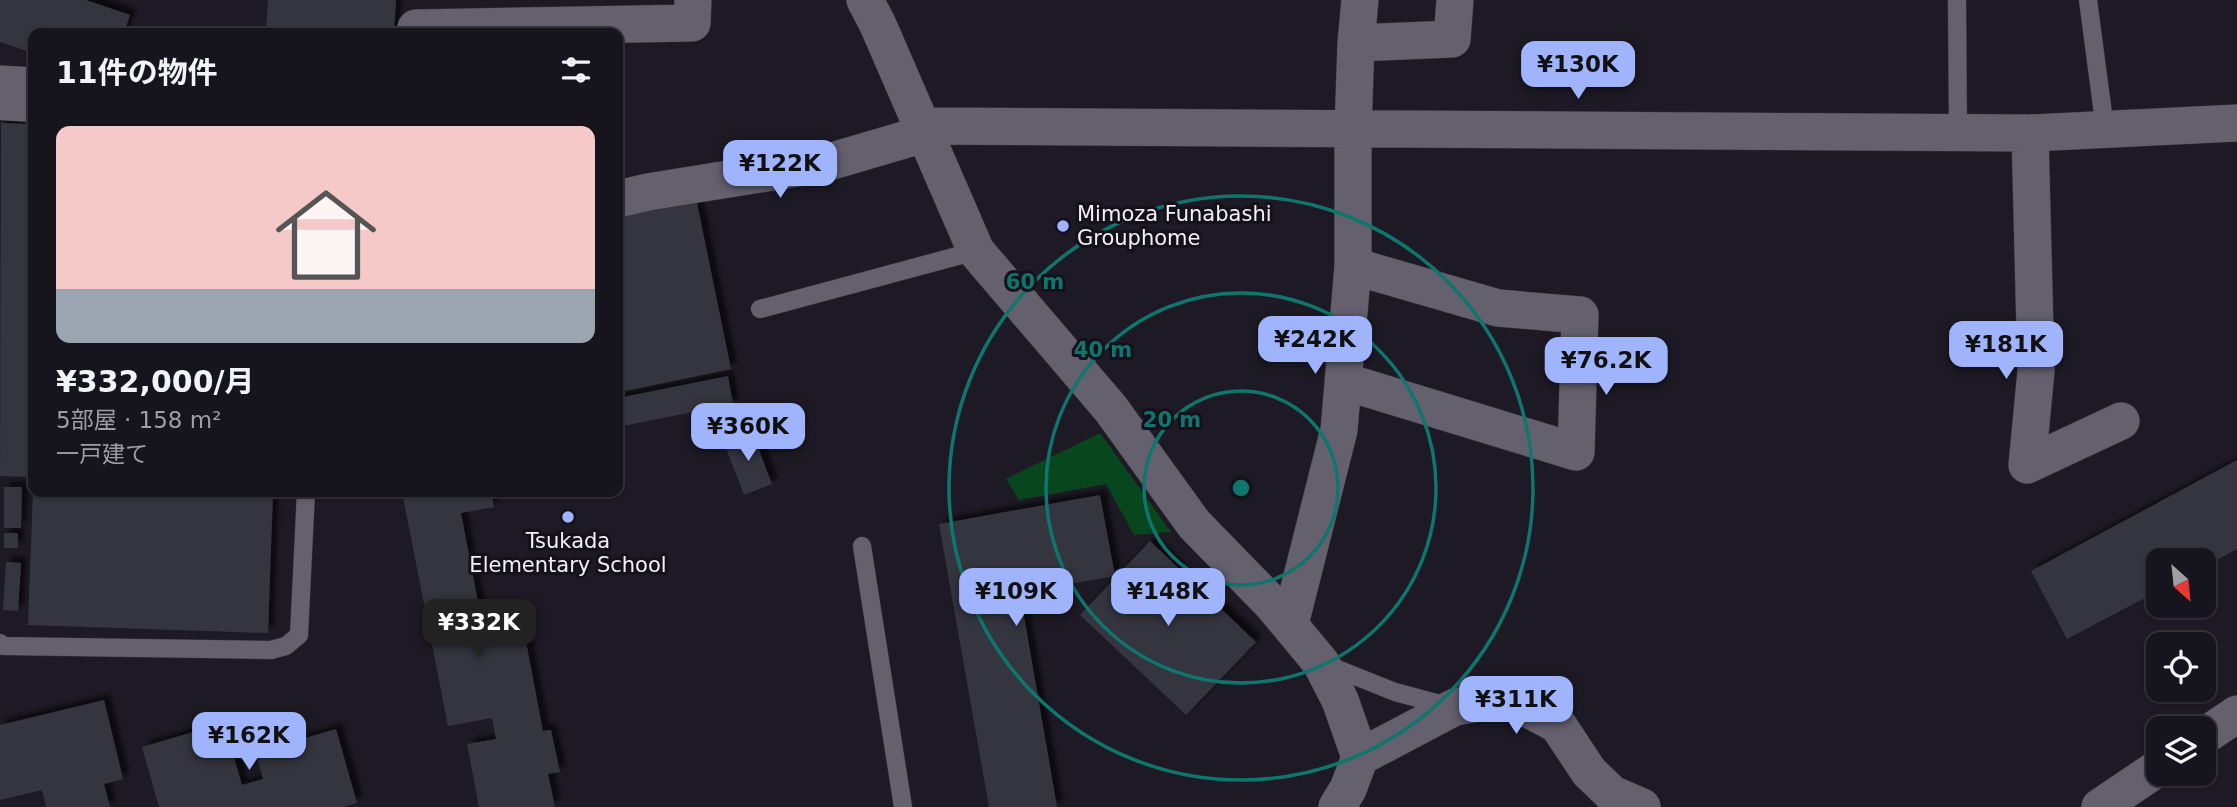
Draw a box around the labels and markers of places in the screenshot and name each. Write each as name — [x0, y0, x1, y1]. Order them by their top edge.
pin: ¥130K — [1529, 42, 1627, 101]
pin: ¥122K — [731, 140, 829, 200]
place label: Mimoza Funabashi Grouphome — [1077, 202, 1272, 250]
marker: Mimoza Funabashi Grouphome — [1055, 218, 1071, 234]
pin: ¥242K — [1266, 316, 1364, 376]
pin: ¥181K — [1957, 322, 2055, 381]
pin: ¥76.2K — [1549, 338, 1663, 397]
pin: ¥360K — [699, 404, 797, 463]
centre of rings — [1229, 476, 1253, 500]
marker: Tsukada Elementary School — [560, 509, 576, 525]
place label: Tsukada Elementary School — [469, 529, 667, 577]
pin: ¥109K — [967, 568, 1065, 628]
pin: ¥148K — [1119, 568, 1217, 628]
pin: ¥332K — [430, 600, 528, 659]
pin: ¥311K — [1467, 676, 1565, 736]
pin: ¥162K — [200, 712, 298, 772]

